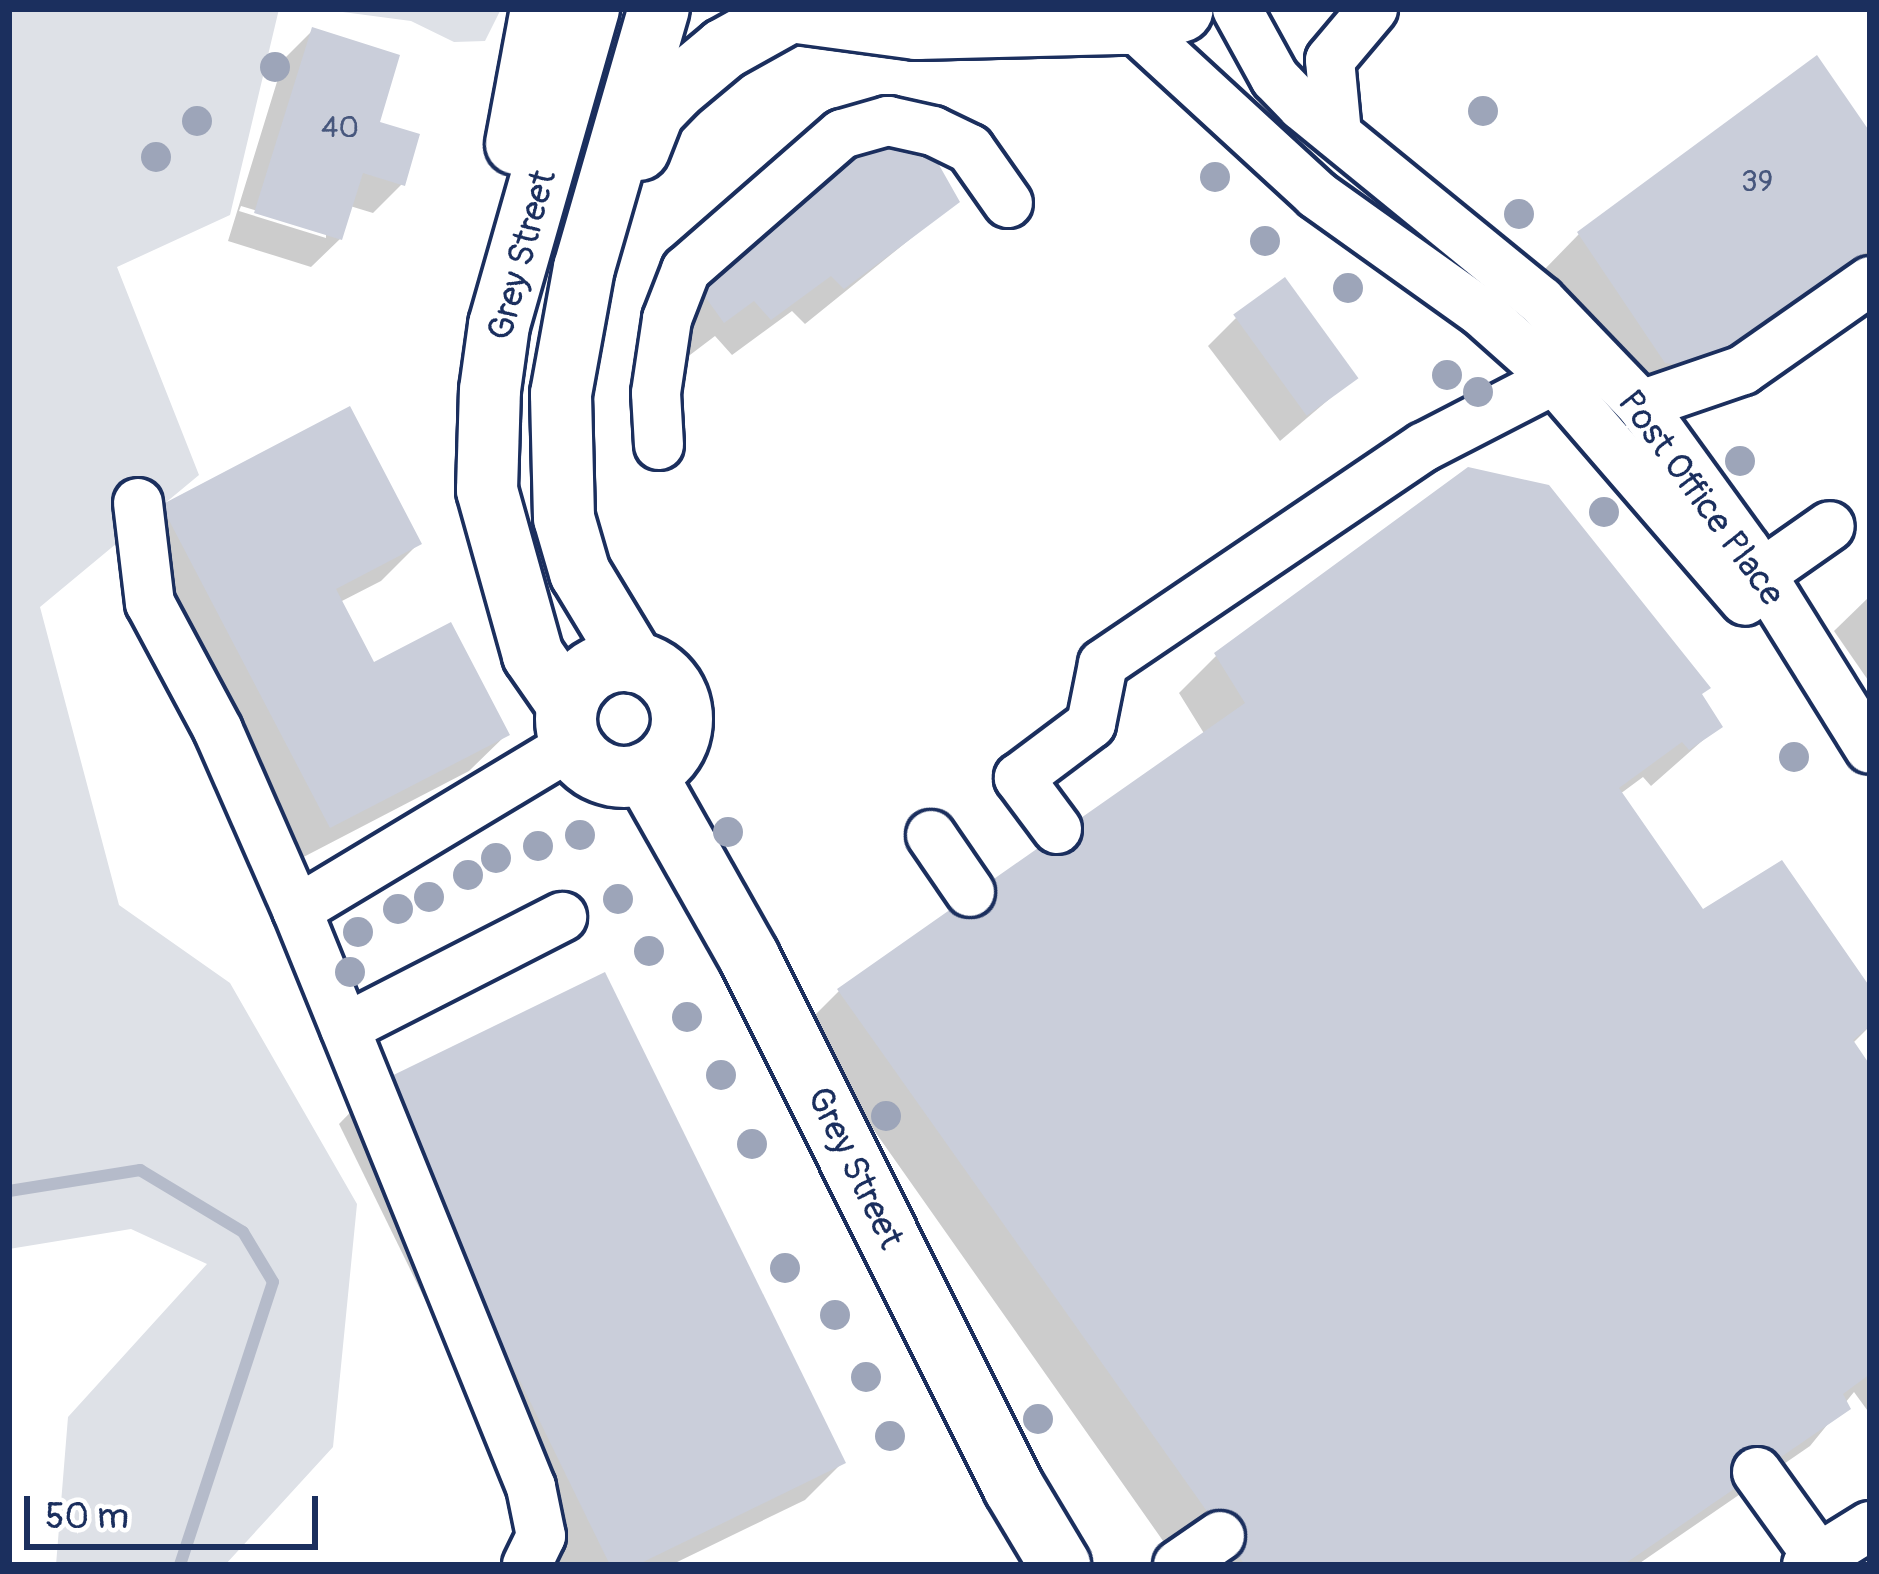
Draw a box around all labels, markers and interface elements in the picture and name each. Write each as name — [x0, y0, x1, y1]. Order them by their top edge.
house number: 40 — [321, 110, 359, 146]
house number: 39 — [1741, 164, 1773, 200]
street label: Grey Street — [479, 165, 565, 345]
street label: Post Office Place — [1608, 382, 1794, 614]
street label: Grey Street — [797, 1080, 913, 1256]
scale bar — [30, 1472, 324, 1546]
text: 50 m — [45, 1494, 129, 1539]

